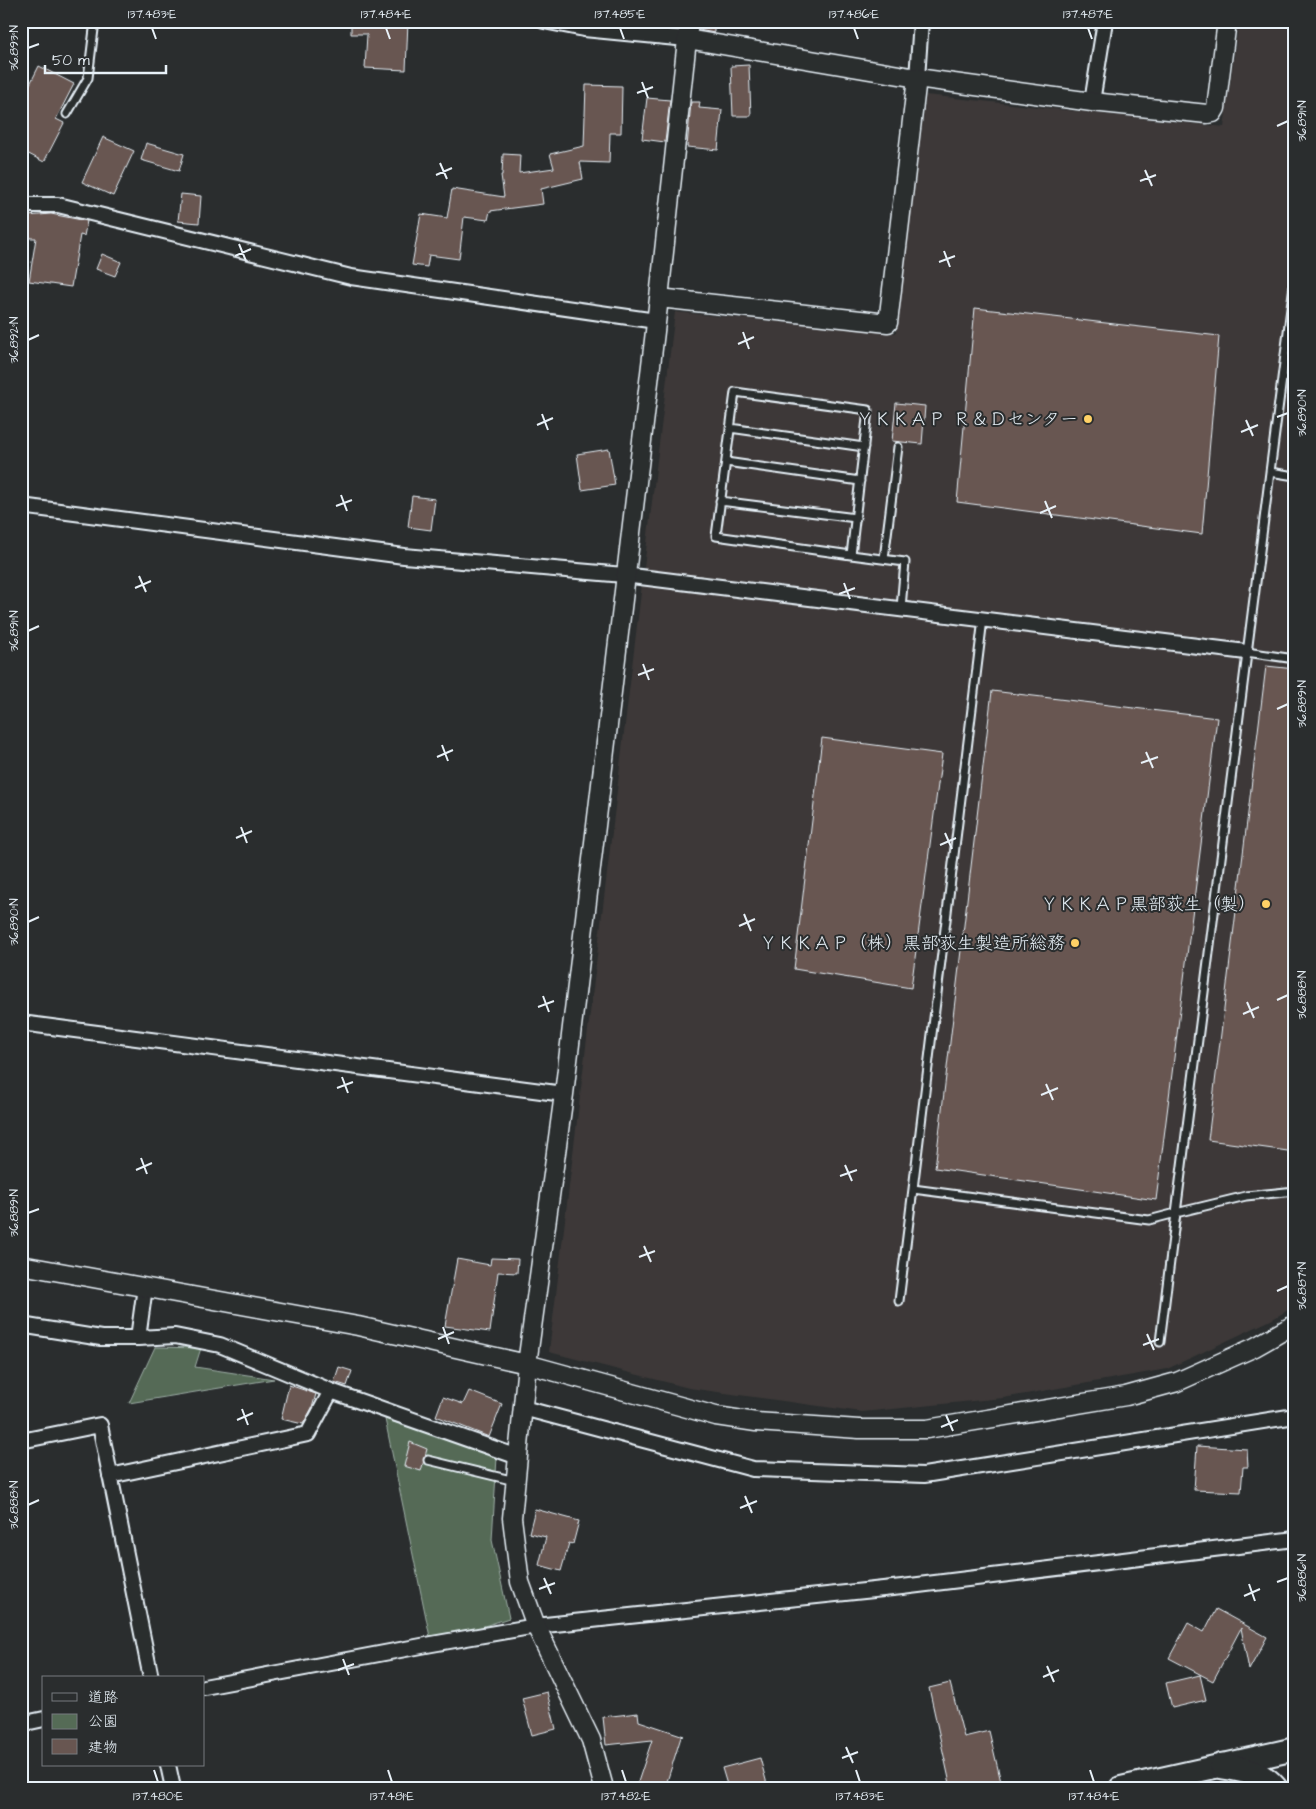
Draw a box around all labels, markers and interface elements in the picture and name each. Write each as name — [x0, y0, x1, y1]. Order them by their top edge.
text: 137.483°E — [128, 6, 176, 23]
text: 137.484°E — [361, 6, 411, 23]
text: 137.485°E — [595, 6, 645, 23]
text: 137.486°E — [829, 6, 879, 23]
text: 137.487°E — [1063, 6, 1113, 23]
text: 36.893°N — [6, 24, 23, 71]
scale bar — [45, 42, 166, 74]
text: 50 m — [52, 50, 90, 71]
text: 36.891°N — [1294, 100, 1311, 142]
text: 36.892°N — [6, 316, 23, 363]
text: 36.890°N — [1294, 389, 1311, 437]
place label: ＹＫＫＡＰ Ｒ＆Ｄセンター — [856, 407, 1078, 432]
marker: ＹＫＫＡＰ Ｒ＆Ｄセンター — [1082, 413, 1094, 425]
text: 36.891°N — [6, 610, 23, 652]
text: 36.889°N — [1294, 680, 1311, 728]
place label: ＹＫＫＡＰ黒部荻生（製） — [1040, 892, 1256, 917]
text: 36.890°N — [6, 898, 23, 946]
marker: ＹＫＫＡＰ黒部荻生（製） — [1260, 898, 1272, 910]
place label: ＹＫＫＡＰ（株）黒部荻生製造所総務 — [759, 931, 1065, 956]
marker: ＹＫＫＡＰ（株）黒部荻生製造所総務 — [1069, 937, 1081, 949]
text: 36.888°N — [1294, 970, 1311, 1019]
text: 36.889°N — [6, 1189, 23, 1237]
text: 36.887°N — [1294, 1261, 1311, 1310]
text: 36.888°N — [6, 1480, 23, 1529]
text: 36.886°N — [1294, 1553, 1311, 1602]
legend — [42, 1676, 205, 1766]
text: 道路 — [88, 1687, 118, 1708]
text: 公園 — [88, 1711, 118, 1732]
text: 建物 — [88, 1737, 118, 1758]
text: 137.480°E — [133, 1788, 183, 1805]
text: 137.481°E — [370, 1788, 414, 1805]
text: 137.482°E — [601, 1788, 651, 1805]
text: 137.483°E — [836, 1788, 884, 1805]
text: 137.484°E — [1069, 1788, 1119, 1805]

